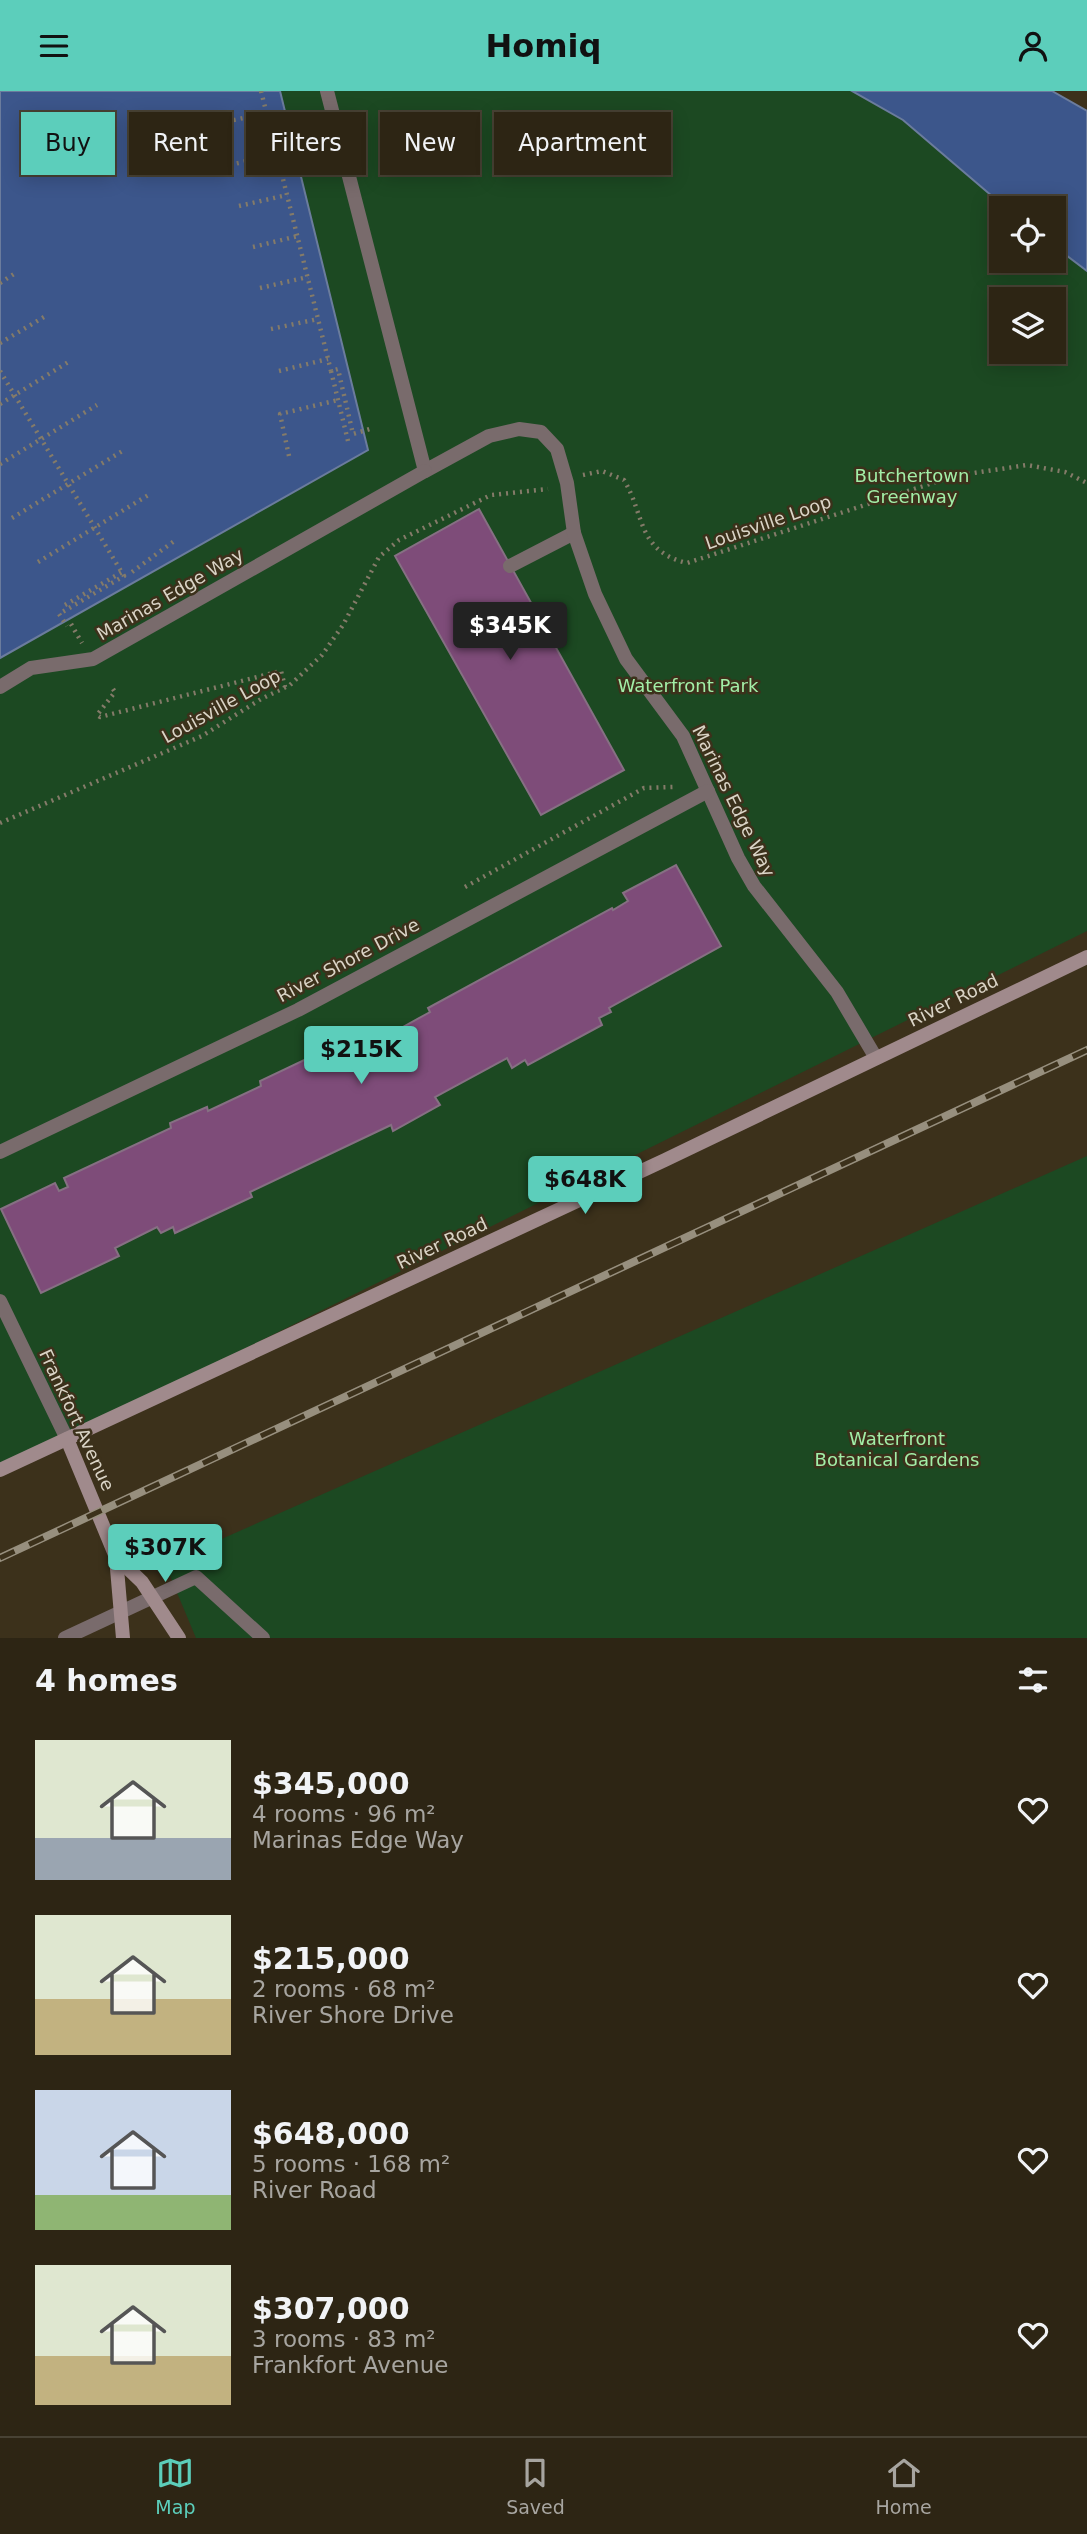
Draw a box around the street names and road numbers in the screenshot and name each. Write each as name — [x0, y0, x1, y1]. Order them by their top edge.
street label: Louisville Loop — [702, 491, 834, 553]
street label: Marinas Edge Way — [93, 543, 247, 645]
street label: Louisville Loop — [158, 665, 284, 747]
street label: Marinas Edge Way — [688, 722, 780, 880]
street label: River Shore Drive — [273, 914, 423, 1006]
street label: River Road — [905, 969, 1001, 1031]
street label: River Road — [393, 1213, 491, 1273]
street label: Frankfort Avenue — [35, 1346, 119, 1494]

